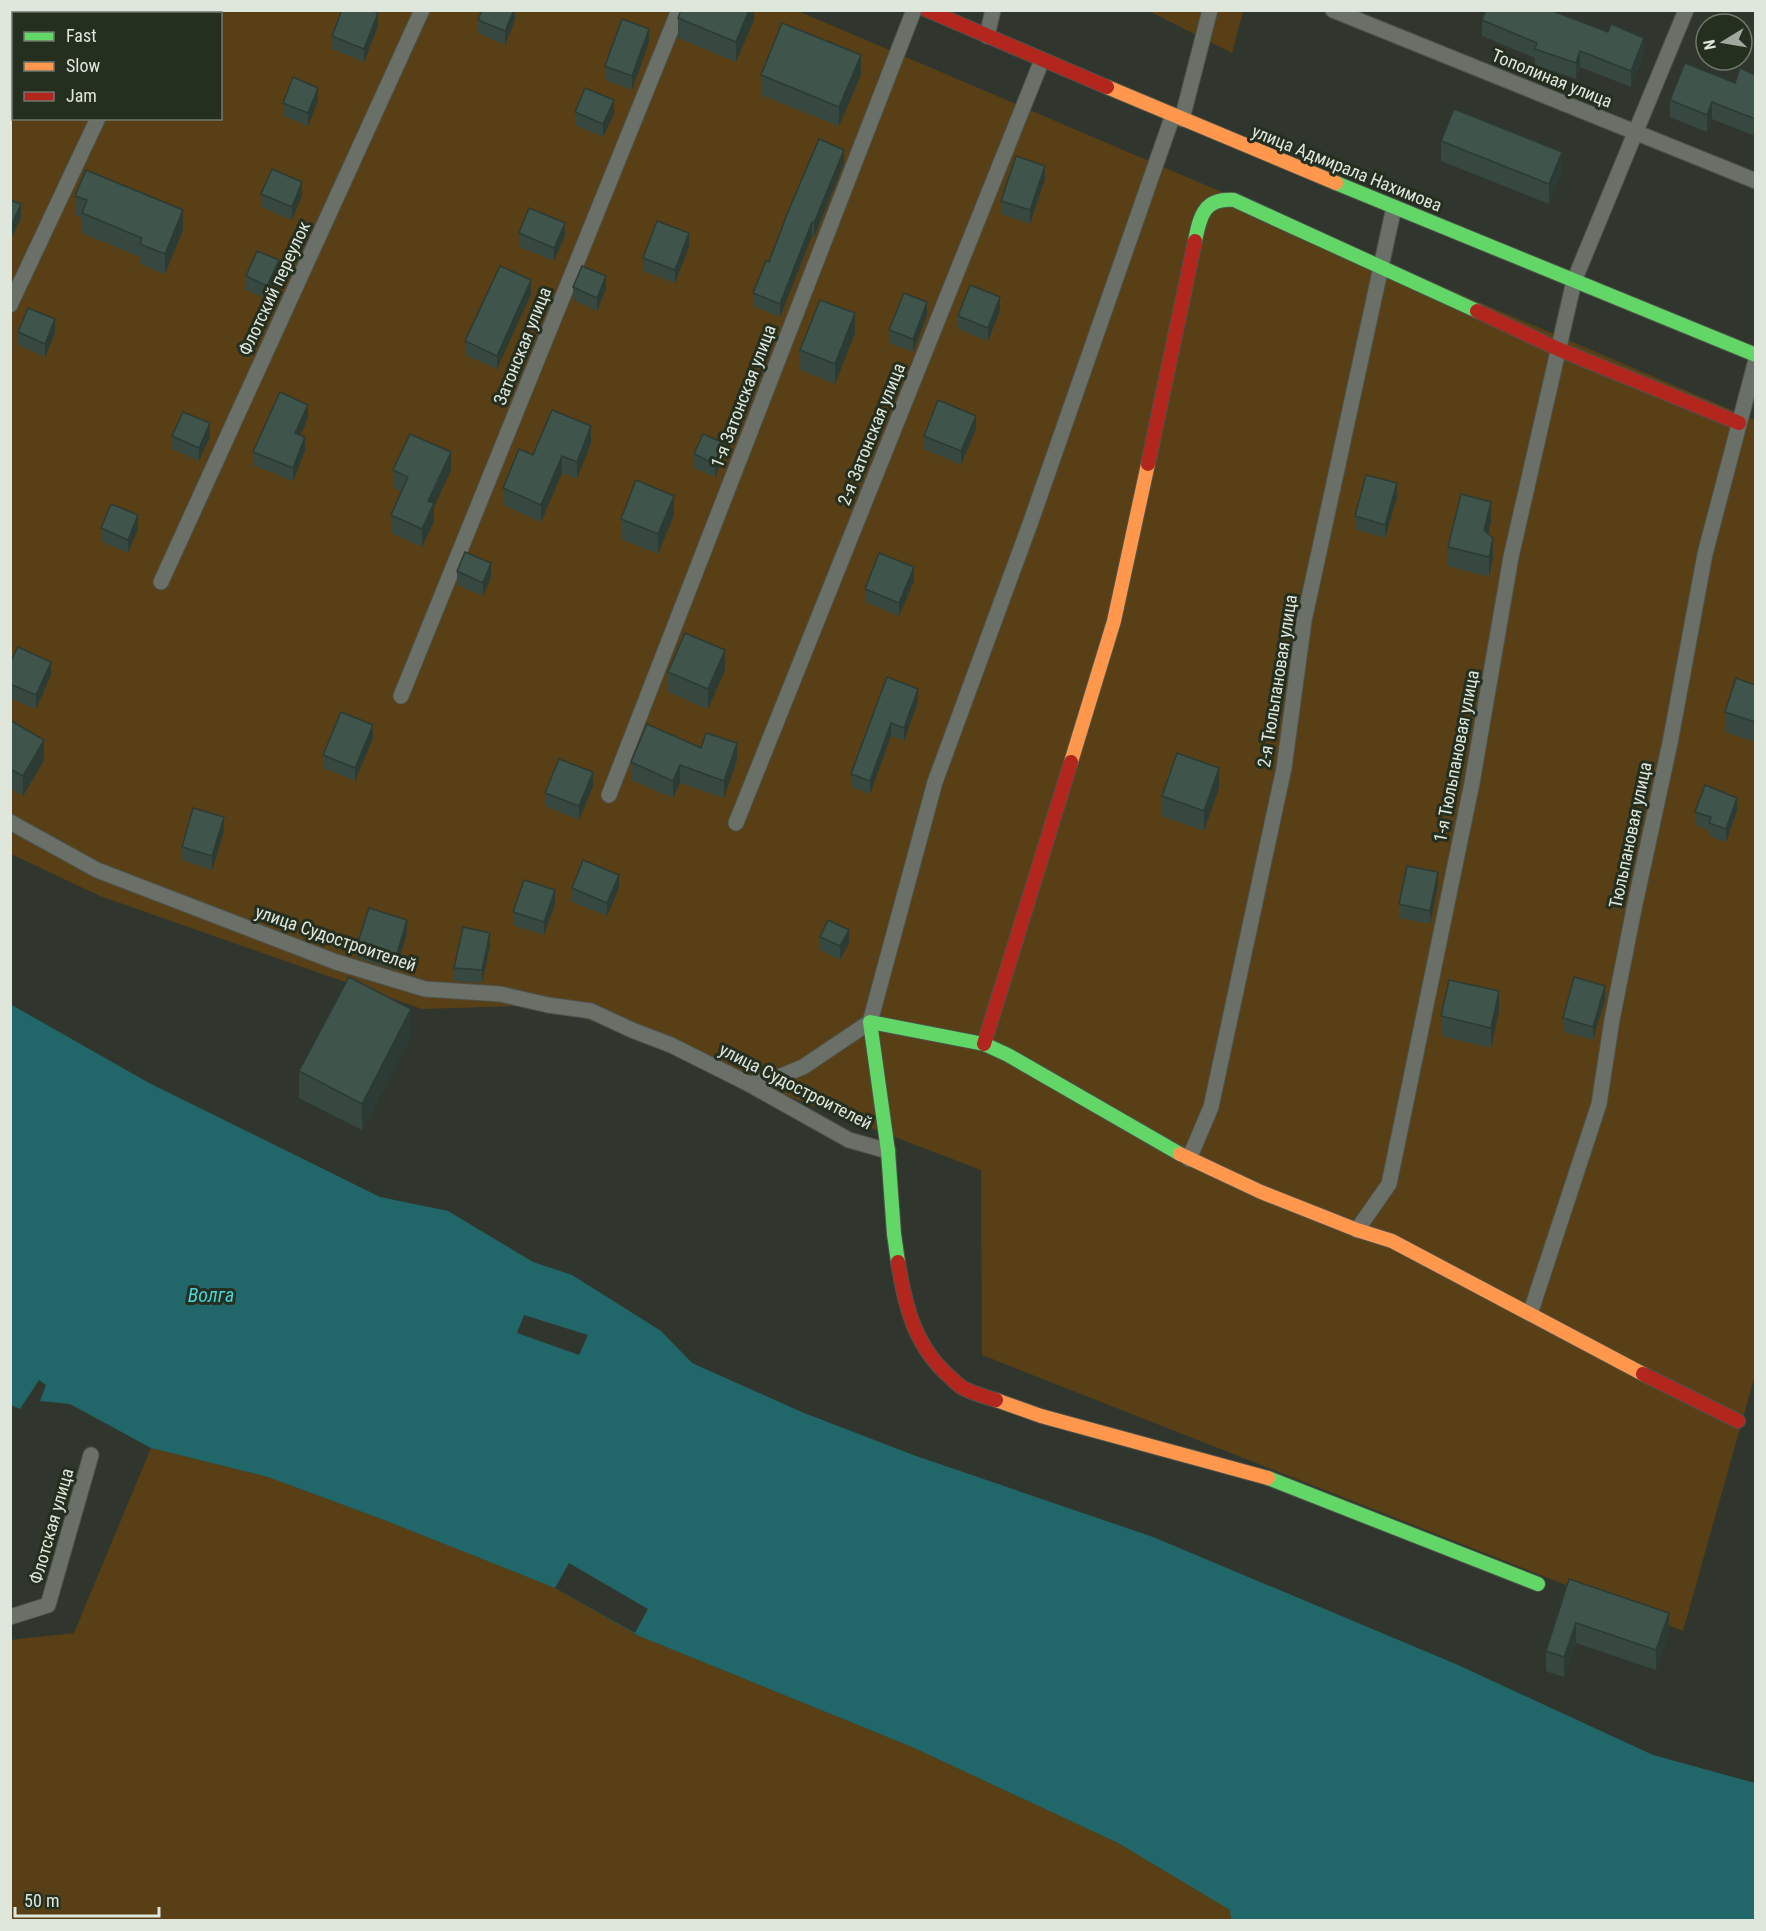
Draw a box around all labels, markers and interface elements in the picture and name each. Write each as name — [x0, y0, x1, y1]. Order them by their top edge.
legend — [12, 12, 222, 120]
north arrow — [1694, 12, 1754, 72]
text: Fast — [66, 25, 97, 46]
text: N — [1700, 38, 1720, 51]
street label: Тополиная улица — [1489, 44, 1615, 112]
text: Slow — [66, 55, 101, 76]
text: Jam — [66, 85, 97, 106]
street label: улица Адмирала Нахимова — [1249, 120, 1445, 216]
street label: Флотский переулок — [234, 217, 314, 358]
street label: Затонская улица — [489, 284, 555, 408]
street label: 1-я Затонская улица — [706, 322, 780, 470]
street label: 2-я Затонская улица — [833, 360, 909, 508]
street label: 2-я Тюльпановая улица — [1253, 593, 1301, 769]
street label: 1-я Тюльпановая улица — [1429, 668, 1483, 844]
street label: Тюльпановая улица — [1604, 760, 1656, 910]
street label: улица Судостроителей — [253, 901, 419, 975]
street label: улица Судостроителей — [716, 1038, 876, 1134]
water label: Волга — [188, 1283, 234, 1307]
street label: Флотская улица — [24, 1466, 78, 1586]
scale bar — [15, 1880, 159, 1918]
text: 50 m — [24, 1890, 59, 1911]

